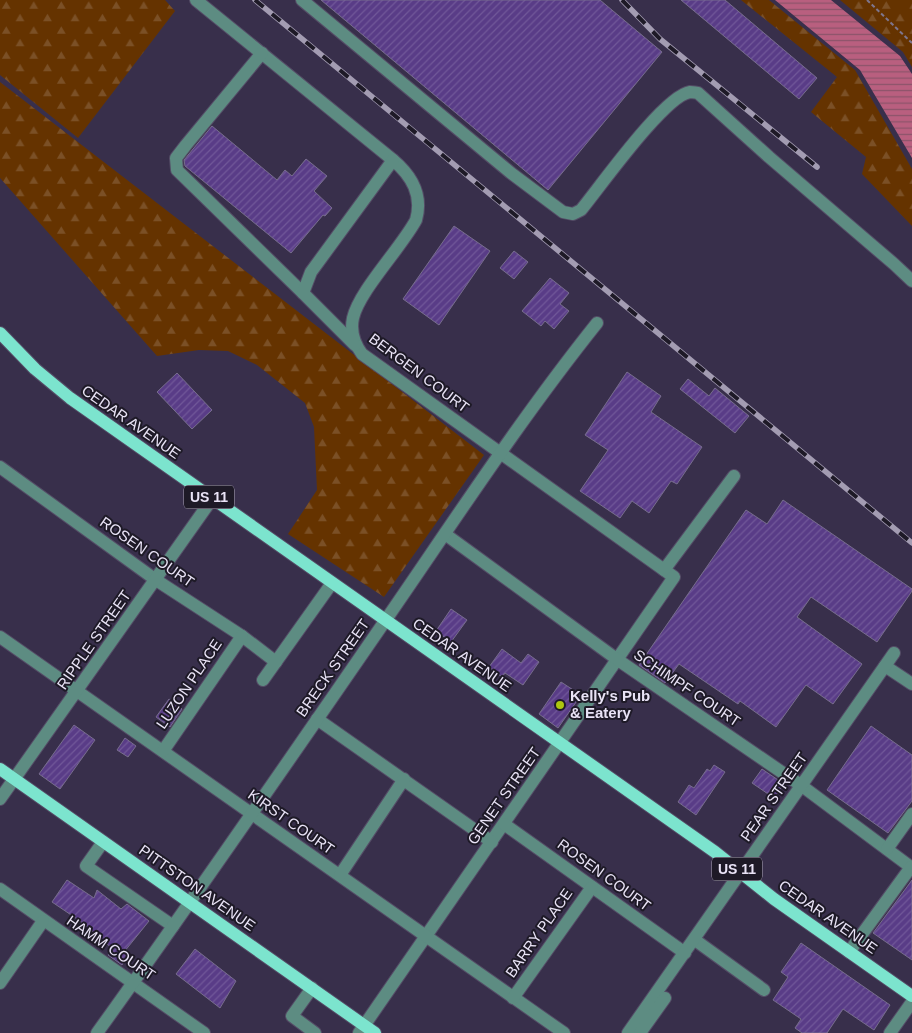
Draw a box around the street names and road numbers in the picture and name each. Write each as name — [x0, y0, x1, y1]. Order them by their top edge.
street label: BERGEN COURT — [366, 330, 473, 416]
street label: CEDAR AVENUE — [79, 381, 184, 462]
road number: US 11 — [184, 486, 234, 508]
street label: ROSEN COURT — [97, 513, 197, 590]
street label: RIPPLE STREET — [53, 587, 134, 692]
street label: CEDAR AVENUE — [410, 614, 515, 695]
street label: BRECK STREET — [293, 616, 373, 720]
street label: LUZON PLACE — [152, 636, 225, 732]
street label: SCHIMPF COURT — [631, 646, 744, 730]
street label: GENET STREET — [464, 744, 543, 848]
street label: PEAR STREET — [737, 749, 810, 844]
street label: KIRST COURT — [245, 786, 338, 858]
street label: ROSEN COURT — [555, 835, 654, 914]
street label: PITTSTON AVENUE — [136, 841, 259, 934]
road number: US 11 — [712, 858, 762, 881]
street label: CEDAR AVENUE — [776, 876, 881, 957]
street label: BARRY PLACE — [502, 885, 576, 980]
street label: HAMM COURT — [64, 912, 159, 983]

